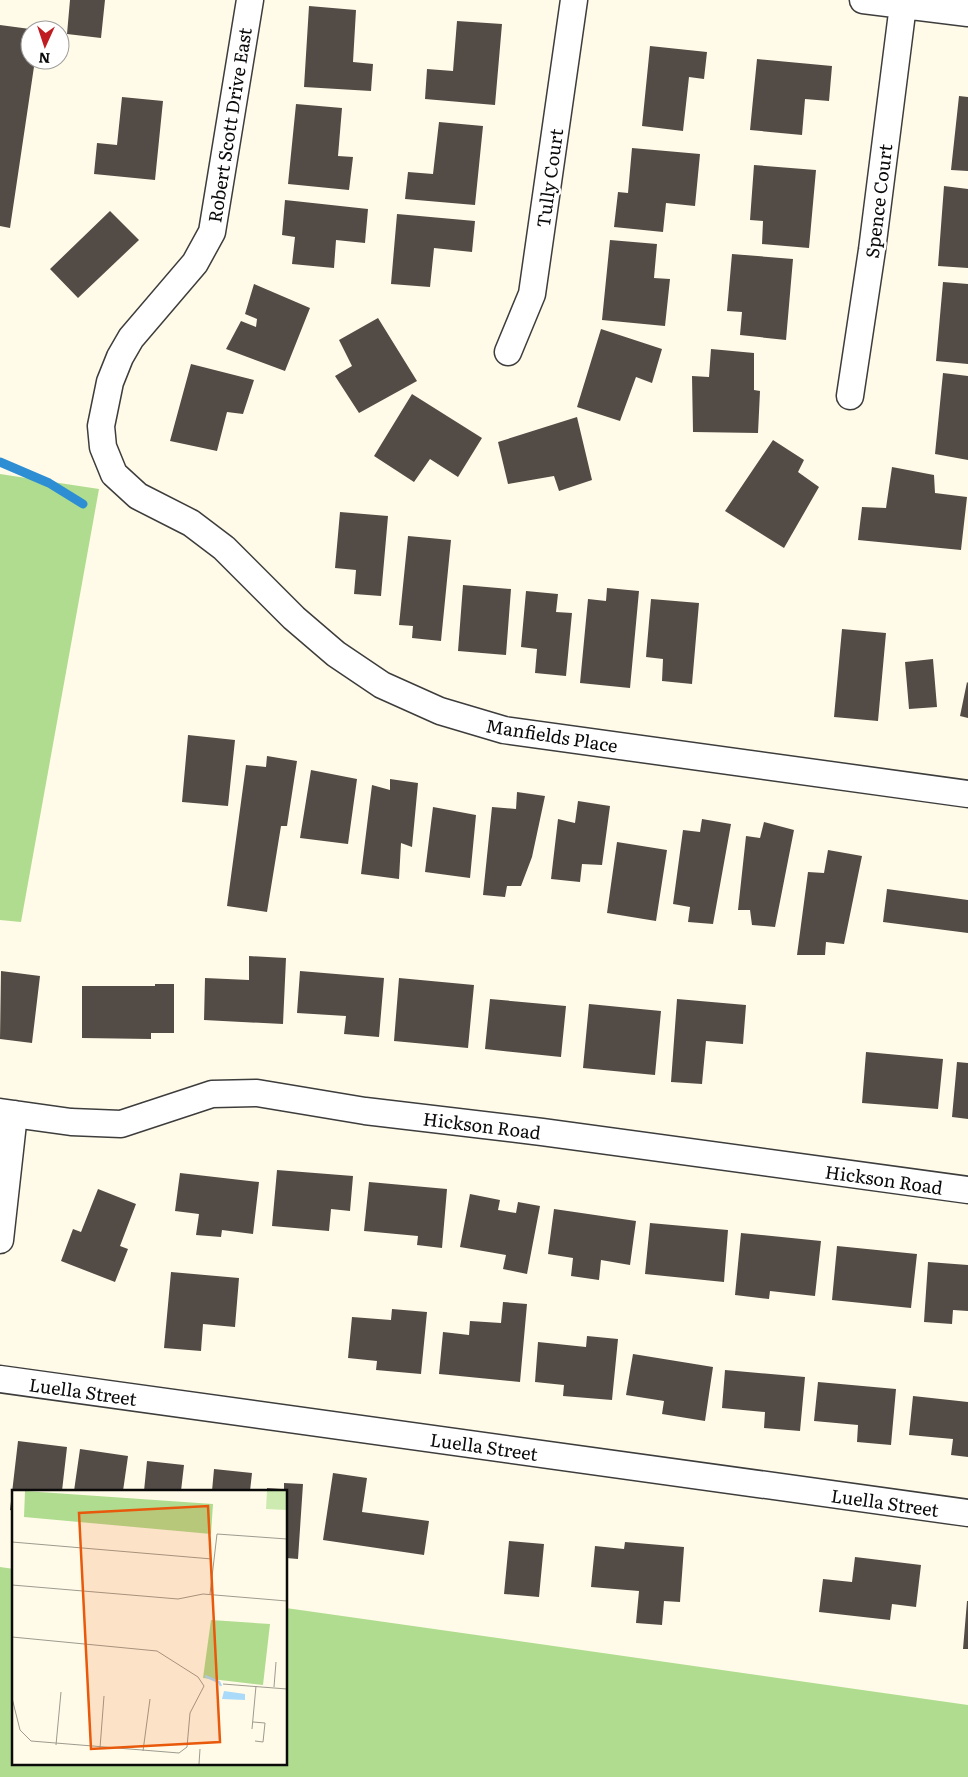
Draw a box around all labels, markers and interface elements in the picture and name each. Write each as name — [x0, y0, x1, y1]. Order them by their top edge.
north arrow — [20, 20, 70, 70]
street label: Robert Scott Drive East — [200, 25, 258, 224]
text: N — [38, 49, 51, 69]
street label: Tully Court — [529, 126, 569, 229]
street label: Spence Court — [858, 142, 898, 260]
street label: Manfields Place — [484, 711, 620, 759]
street label: Hickson Road — [421, 1104, 543, 1146]
street label: Hickson Road — [823, 1157, 945, 1201]
street label: Luella Street — [27, 1370, 139, 1412]
street label: Luella Street — [428, 1425, 540, 1467]
street label: Luella Street — [829, 1481, 941, 1523]
inset map — [12, 1490, 288, 1764]

